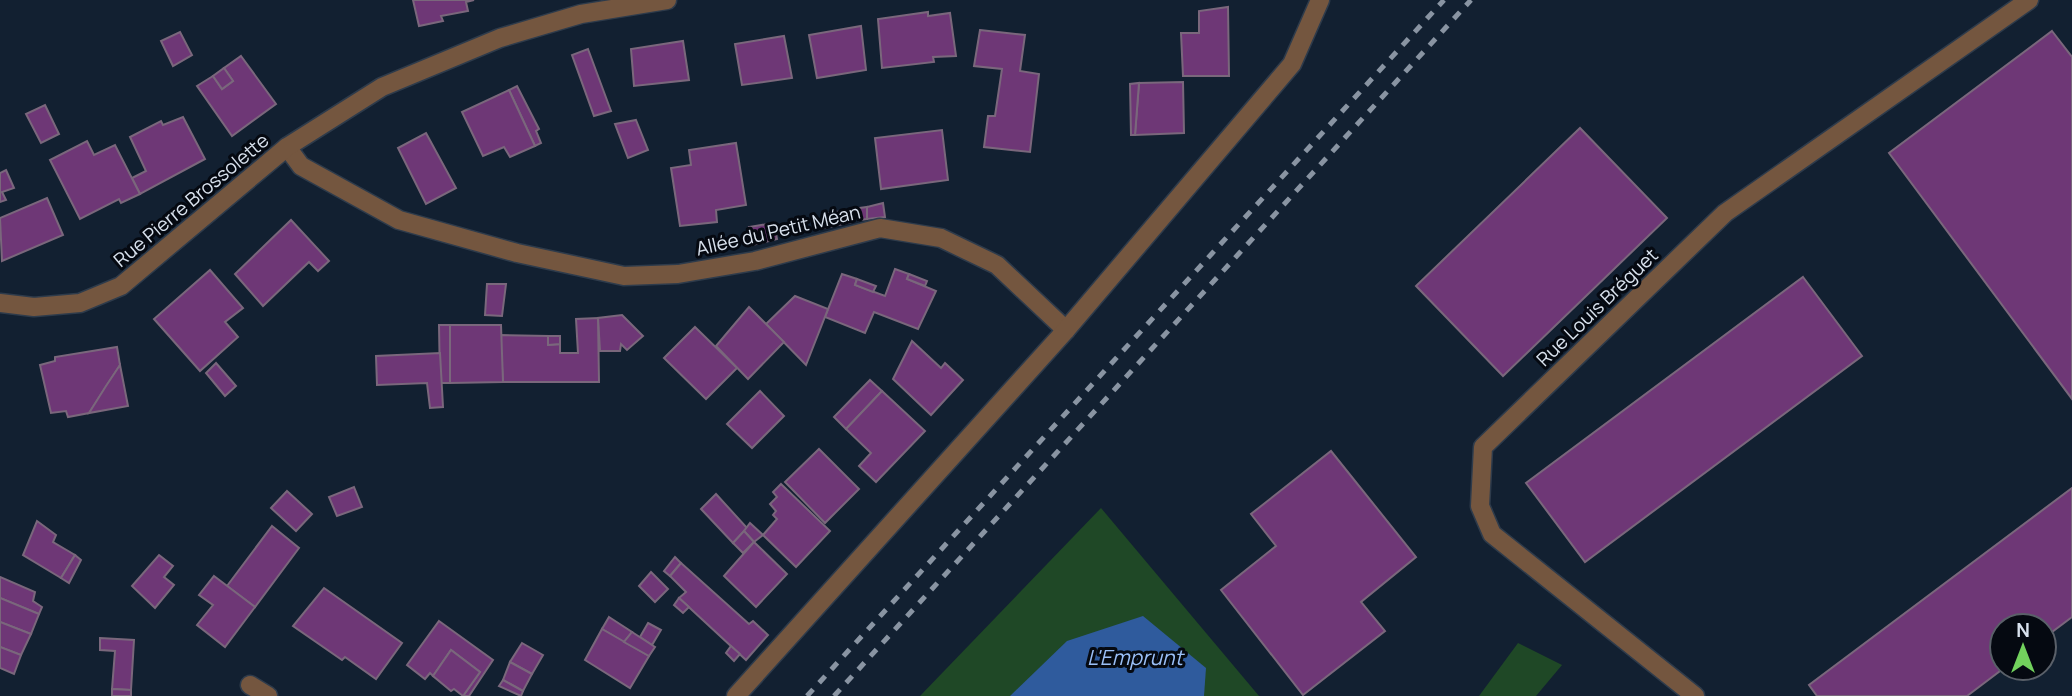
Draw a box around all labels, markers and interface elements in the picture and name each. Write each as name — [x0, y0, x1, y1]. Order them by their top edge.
street label: Rue Pierre Brossolette — [108, 127, 274, 273]
street label: Allée du Petit Méan — [693, 198, 863, 262]
street label: Rue Louis Bréguet — [1531, 242, 1663, 372]
north arrow — [1988, 612, 2058, 682]
text: N — [2016, 617, 2030, 643]
water label: L'Emprunt — [1087, 643, 1185, 671]

